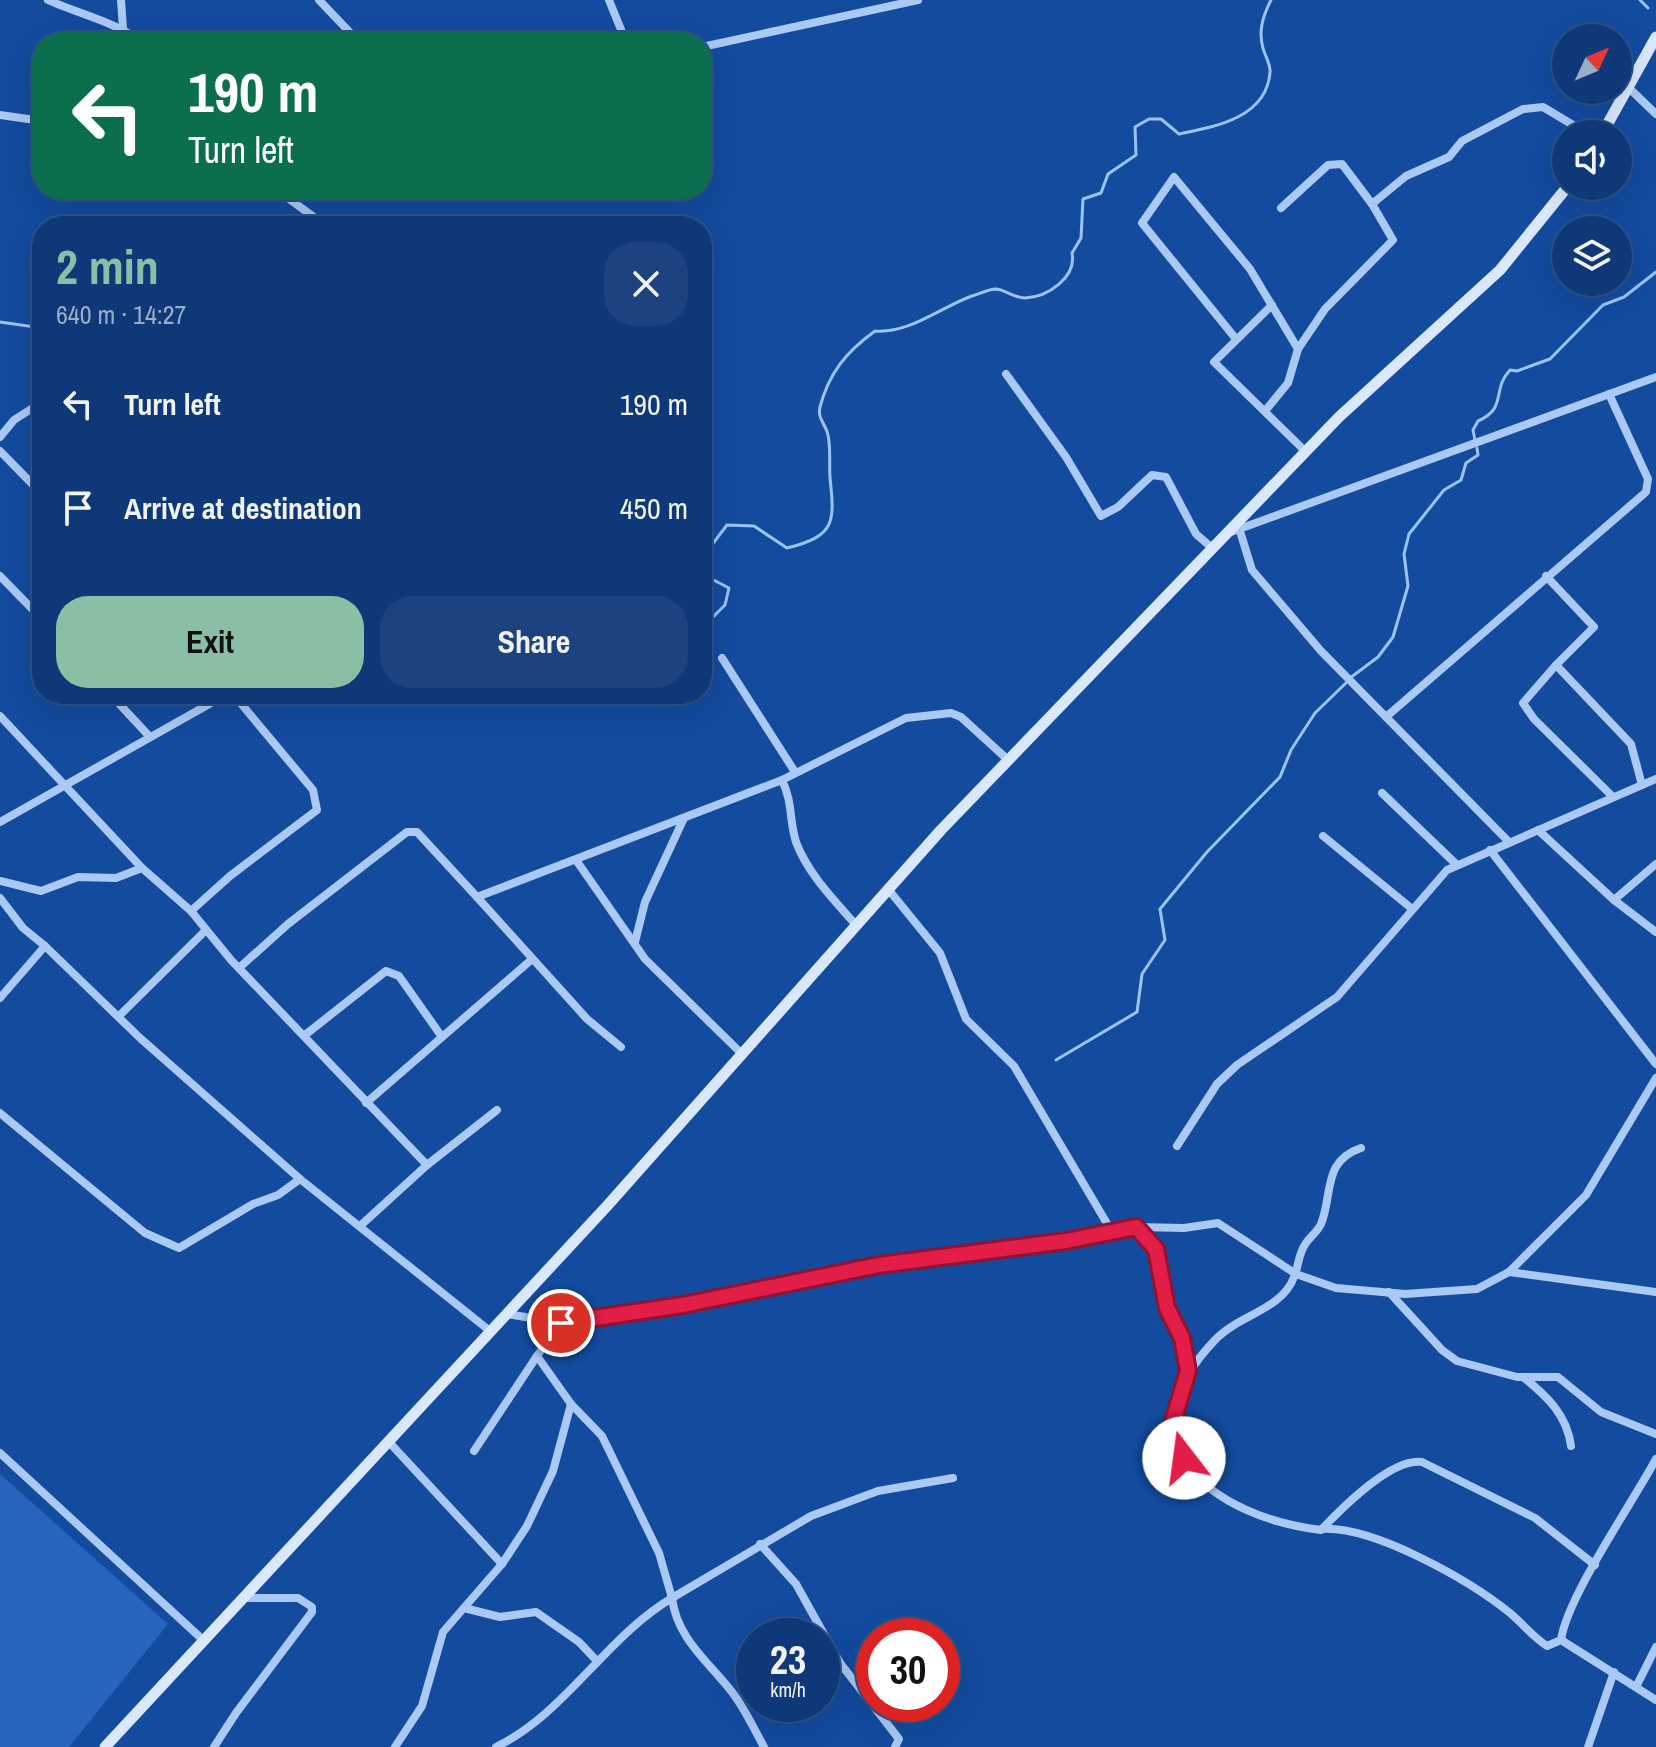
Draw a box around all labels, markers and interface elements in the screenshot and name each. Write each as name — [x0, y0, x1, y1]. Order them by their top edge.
north arrow — [1552, 24, 1632, 104]
map controls — [1552, 24, 1632, 296]
text: 190 m — [188, 54, 318, 129]
icon: left — [56, 64, 160, 168]
button: sound — [1552, 120, 1632, 200]
text: Turn left — [188, 126, 294, 174]
button: layers — [1552, 216, 1632, 296]
text: 2 min — [56, 234, 159, 299]
button: close — [604, 242, 688, 326]
text: 640 m · 14:27 — [56, 297, 186, 332]
icon: left — [56, 382, 100, 426]
text: Turn left — [124, 384, 221, 424]
text: 190 m — [620, 384, 688, 424]
icon: arrive — [56, 486, 100, 530]
text: Arrive at destination — [124, 488, 362, 528]
text: 450 m — [620, 488, 688, 528]
button: Exit — [56, 596, 364, 688]
button: Share — [380, 596, 688, 688]
pin — [527, 1289, 595, 1357]
icon: arrive — [539, 1301, 583, 1345]
position arrow — [1142, 1416, 1226, 1500]
speed limit sign: 30 — [856, 1618, 960, 1722]
text: 23 — [770, 1633, 806, 1686]
text: km/h — [770, 1676, 806, 1703]

